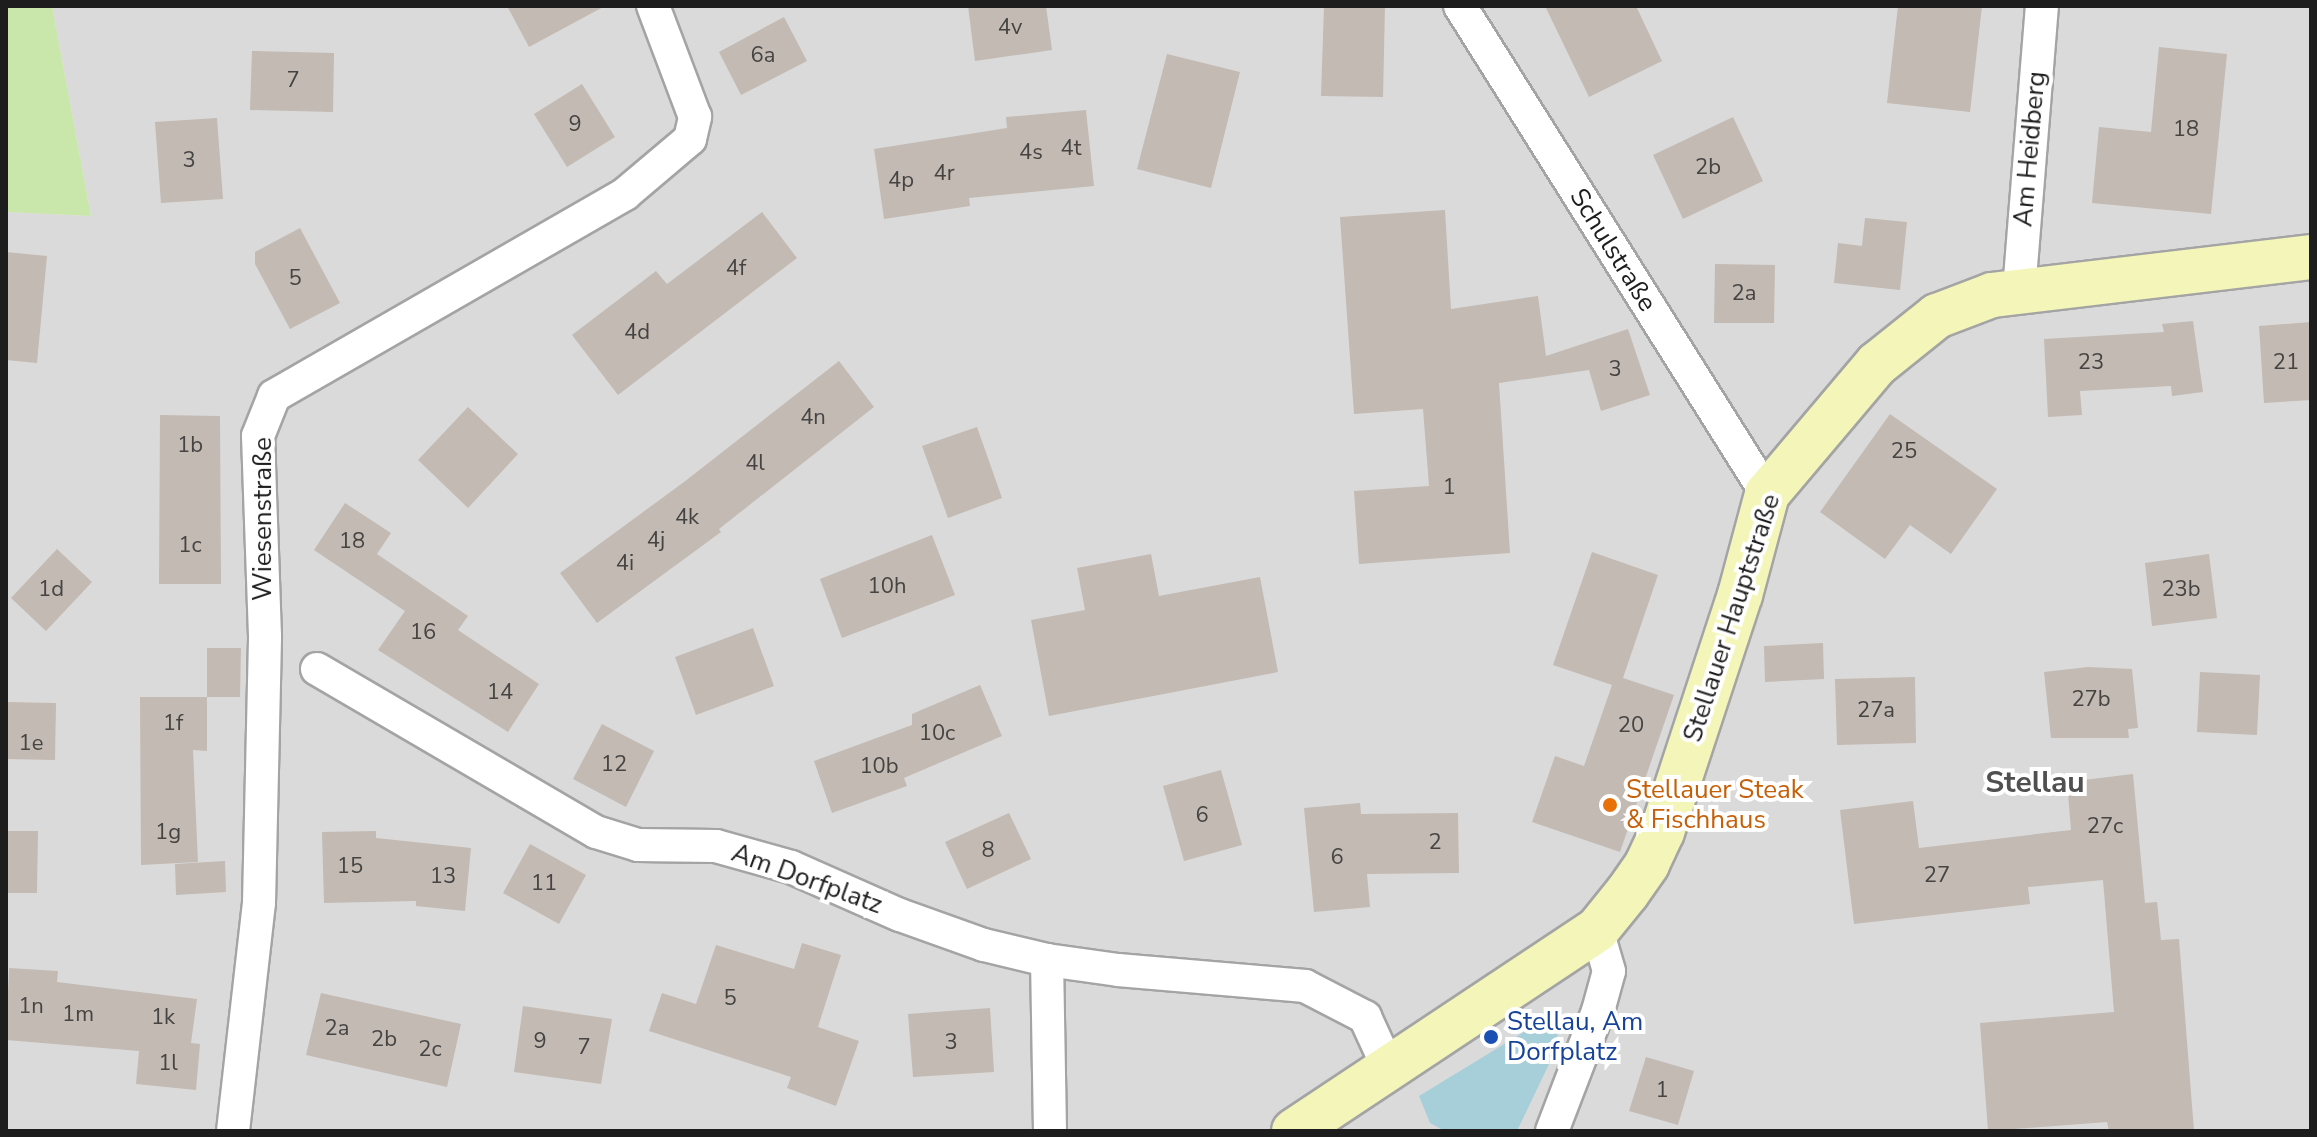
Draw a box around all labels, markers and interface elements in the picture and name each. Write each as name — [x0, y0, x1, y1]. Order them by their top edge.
house number: 4v — [998, 15, 1022, 41]
house number: 6a — [751, 43, 775, 69]
house number: 7 — [286, 68, 300, 94]
street label: Am Heidberg — [2008, 70, 2052, 228]
house number: 9 — [568, 112, 582, 138]
house number: 18 — [2173, 117, 2199, 143]
house number: 4t — [1061, 136, 1081, 162]
house number: 4s — [1019, 140, 1043, 166]
house number: 3 — [182, 148, 196, 174]
house number: 2b — [1695, 155, 1721, 181]
house number: 4r — [933, 161, 955, 187]
house number: 4p — [888, 168, 914, 194]
street label: Schulstraße — [1563, 183, 1663, 317]
house number: 4f — [726, 256, 746, 282]
house number: 5 — [288, 266, 302, 292]
house number: 2a — [1732, 281, 1756, 307]
house number: 4d — [624, 320, 650, 346]
house number: 23 — [2078, 350, 2104, 376]
house number: 21 — [2273, 350, 2299, 376]
house number: 3 — [1608, 357, 1622, 383]
house number: 4n — [800, 405, 826, 431]
house number: 1b — [177, 433, 203, 459]
street label: Wiesenstraße — [247, 437, 279, 601]
house number: 25 — [1891, 439, 1917, 465]
house number: 4l — [745, 451, 765, 477]
house number: 1 — [1442, 475, 1456, 501]
street label: Stellauer Hauptstraße — [1677, 490, 1787, 746]
house number: 4k — [675, 505, 699, 531]
house number: 4j — [647, 528, 665, 554]
house number: 18 — [339, 529, 365, 555]
house number: 1c — [178, 533, 202, 559]
house number: 4i — [616, 551, 634, 577]
house number: 10h — [868, 574, 906, 600]
house number: 1d — [38, 577, 64, 603]
house number: 23b — [2161, 577, 2201, 603]
house number: 16 — [410, 620, 436, 646]
house number: 14 — [487, 680, 513, 706]
house number: 27b — [2071, 687, 2111, 713]
house number: 27a — [1857, 698, 1895, 724]
house number: 1f — [163, 711, 183, 737]
house number: 20 — [1618, 713, 1644, 739]
house number: 10c — [919, 721, 955, 747]
house number: 1e — [19, 731, 43, 757]
house number: 12 — [601, 752, 627, 778]
house number: 10b — [859, 754, 899, 780]
district label: Stellau — [1985, 765, 2085, 801]
place label: Stellauer Steak & Fischhaus — [1626, 774, 1804, 836]
marker: Stellauer Steak & Fischhaus — [1601, 796, 1619, 814]
house number: 6 — [1195, 803, 1209, 829]
house number: 27c — [2087, 814, 2123, 840]
house number: 1g — [155, 820, 181, 846]
house number: 2 — [1428, 830, 1442, 856]
street label: Am Dorfplatz — [727, 837, 887, 921]
house number: 8 — [981, 838, 995, 864]
house number: 6 — [1330, 845, 1344, 871]
house number: 15 — [337, 854, 363, 880]
house number: 27 — [1924, 863, 1950, 889]
house number: 13 — [430, 864, 456, 890]
house number: 11 — [531, 871, 557, 897]
house number: 5 — [723, 986, 737, 1012]
house number: 1n — [18, 994, 44, 1020]
house number: 1m — [62, 1002, 94, 1028]
house number: 1k — [151, 1005, 175, 1031]
place label: Stellau, Am Dorfplatz — [1507, 1006, 1643, 1068]
house number: 2a — [325, 1016, 349, 1042]
house number: 2b — [371, 1027, 397, 1053]
marker: Stellau, Am Dorfplatz — [1482, 1028, 1500, 1046]
house number: 9 — [533, 1029, 547, 1055]
house number: 3 — [944, 1030, 958, 1056]
house number: 7 — [577, 1035, 591, 1061]
house number: 2c — [418, 1037, 442, 1063]
house number: 1l — [158, 1051, 178, 1077]
house number: 1 — [1655, 1078, 1669, 1104]

